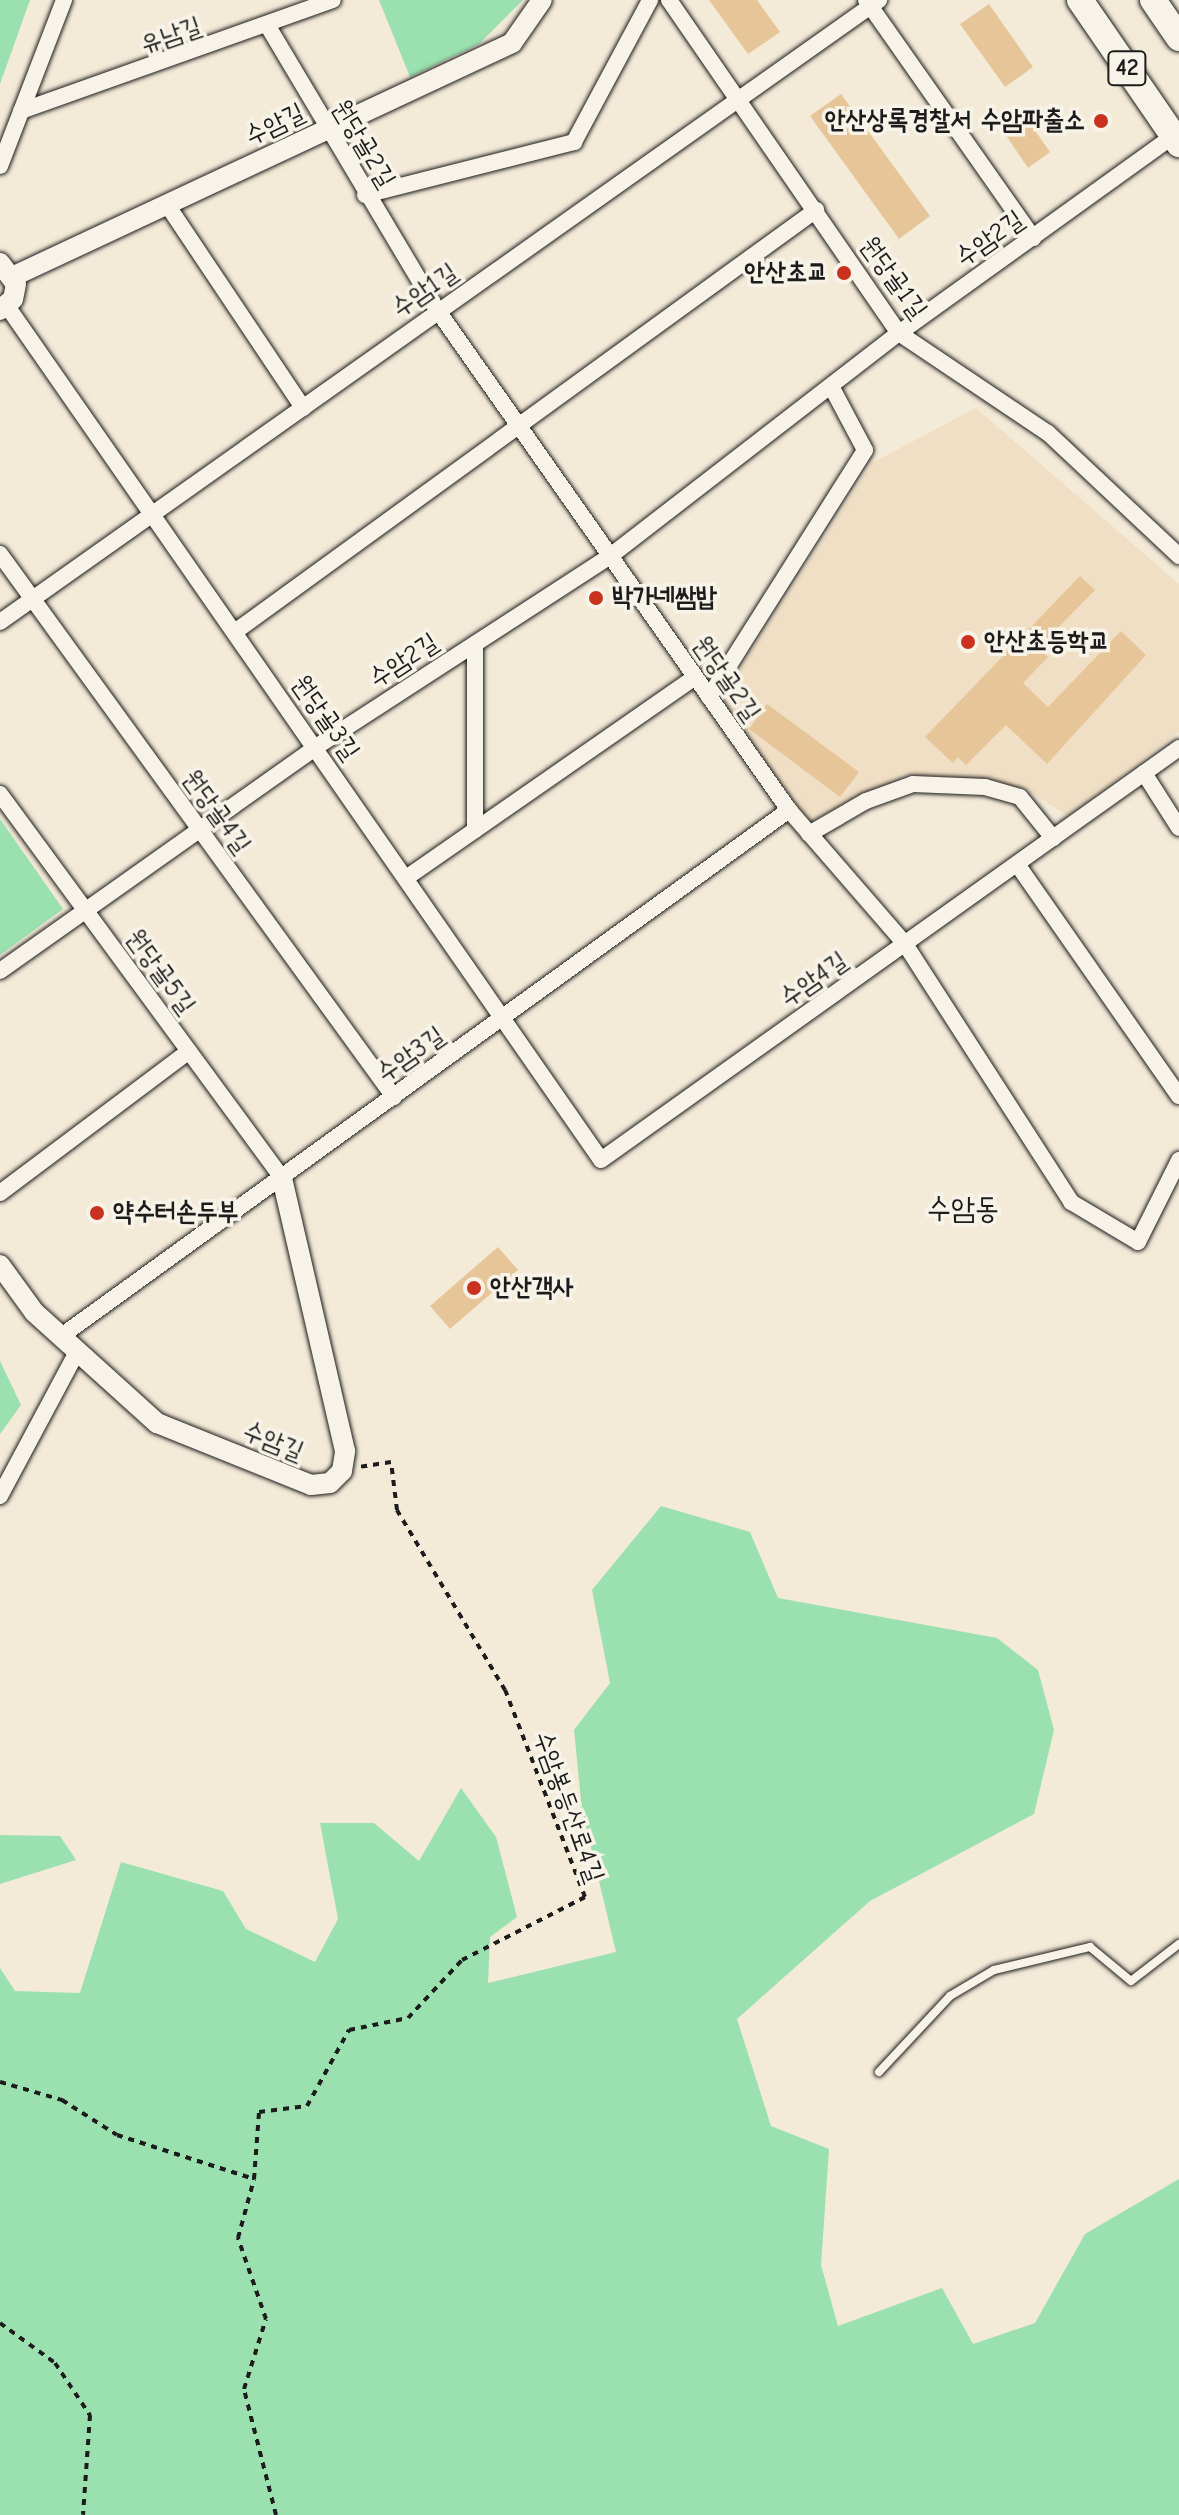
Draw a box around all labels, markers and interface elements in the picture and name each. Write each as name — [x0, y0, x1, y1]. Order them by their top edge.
street label: 유남길 — [136, 11, 206, 61]
road number: 42 — [1107, 48, 1147, 88]
street label: 원당골2길 — [325, 94, 401, 194]
street label: 수암길 — [240, 97, 310, 153]
place label: 안산상록경찰서 수암파출소 — [825, 105, 1085, 137]
marker: 안산상록경찰서 수암파출소 — [1092, 112, 1110, 130]
street label: 수암2길 — [950, 204, 1030, 274]
street label: 원당골1길 — [853, 231, 933, 325]
street label: 수암1길 — [386, 257, 464, 325]
place label: 안산초교 — [744, 257, 828, 289]
marker: 안산초교 — [835, 264, 853, 282]
place label: 박가네쌈밥 — [612, 582, 717, 614]
marker: 박가네쌈밥 — [587, 589, 605, 607]
place label: 안산초등학교 — [984, 626, 1110, 658]
street label: 수암2길 — [363, 627, 445, 695]
street label: 원당골2길 — [685, 630, 767, 728]
marker: 안산초등학교 — [959, 633, 977, 651]
street label: 원당골3길 — [284, 669, 366, 767]
street label: 원당골4길 — [175, 764, 257, 860]
street label: 원당골5길 — [119, 923, 201, 1021]
street label: 수암4길 — [774, 946, 854, 1014]
street label: 수암3길 — [371, 1020, 451, 1090]
district label: 수암동 — [927, 1191, 999, 1227]
place label: 약수터손두부 — [113, 1197, 239, 1229]
marker: 약수터손두부 — [88, 1204, 106, 1222]
place label: 안산객사 — [490, 1272, 574, 1304]
marker: 안산객사 — [465, 1279, 483, 1297]
street label: 수암길 — [238, 1416, 308, 1468]
street label: 수암봉등산로4길 — [526, 1727, 610, 1887]

